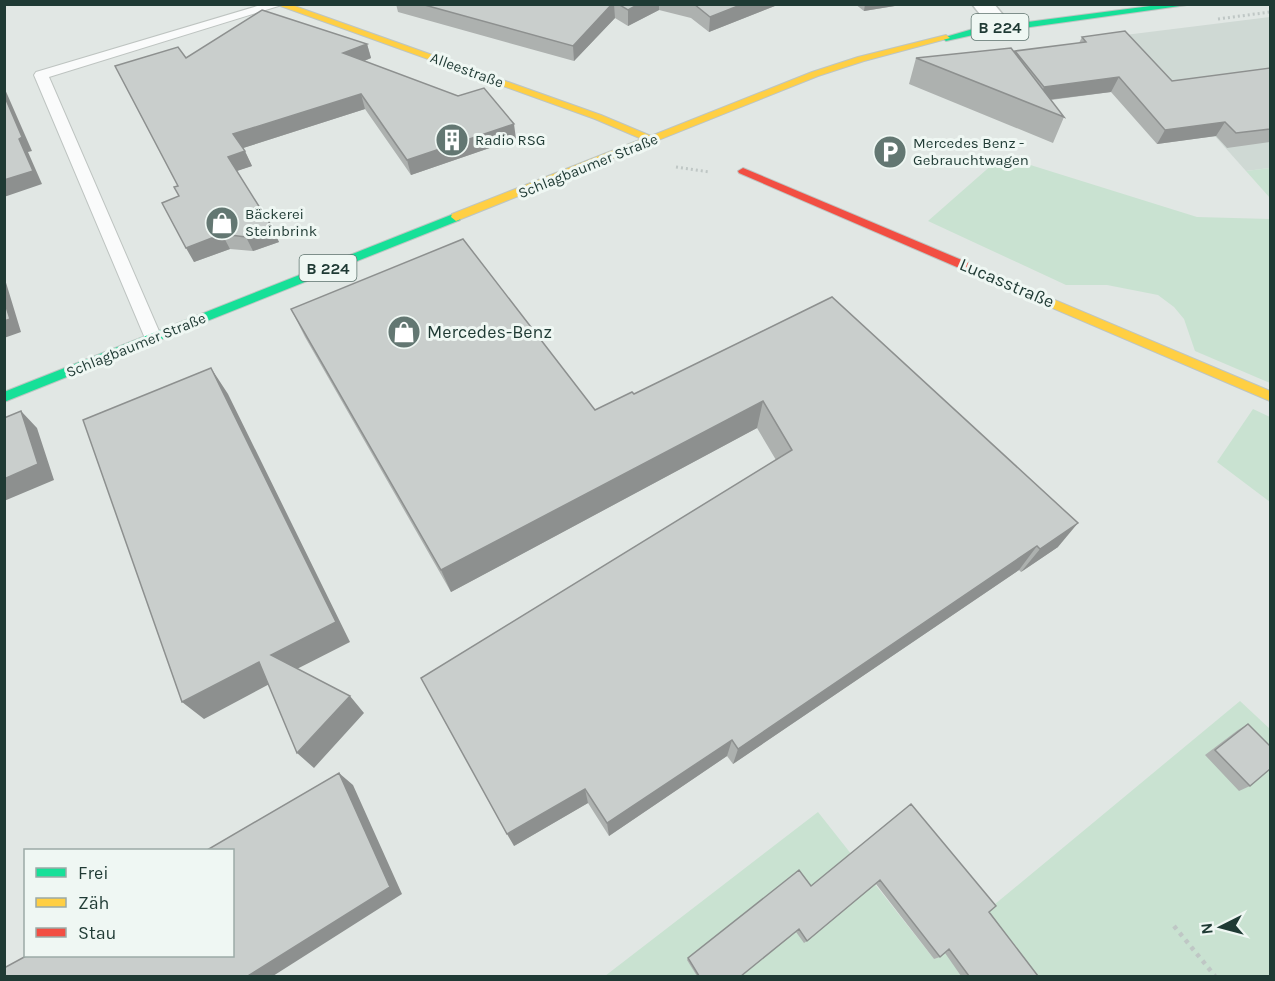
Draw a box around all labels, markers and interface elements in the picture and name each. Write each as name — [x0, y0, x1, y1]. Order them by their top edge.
road number: B 224 — [972, 14, 1028, 40]
street label: Alleestraße — [428, 48, 506, 92]
building icon: Radio RSG — [434, 122, 470, 158]
street label: Schlagbaumer Straße — [516, 130, 660, 202]
place label: Radio RSG — [475, 131, 545, 149]
parking icon: Mercedes Benz - Gebrauchtwagen — [872, 134, 908, 170]
place label: Mercedes Benz - Gebrauchtwagen — [913, 134, 1029, 169]
shop icon: Bäckerei Steinbrink — [204, 205, 240, 241]
place label: Bäckerei Steinbrink — [245, 205, 317, 240]
street label: Lucasstraße — [956, 253, 1058, 313]
road number: B 224 — [300, 255, 356, 281]
street label: Schlagbaumer Straße — [64, 309, 208, 381]
shop icon: Mercedes-Benz — [386, 314, 422, 350]
place label: Mercedes-Benz — [427, 321, 552, 343]
legend — [24, 849, 234, 957]
text: Frei — [78, 862, 109, 884]
text: Zäh — [78, 892, 109, 914]
north arrow — [1191, 897, 1251, 957]
text: Stau — [78, 922, 116, 944]
text: N — [1197, 922, 1217, 935]

